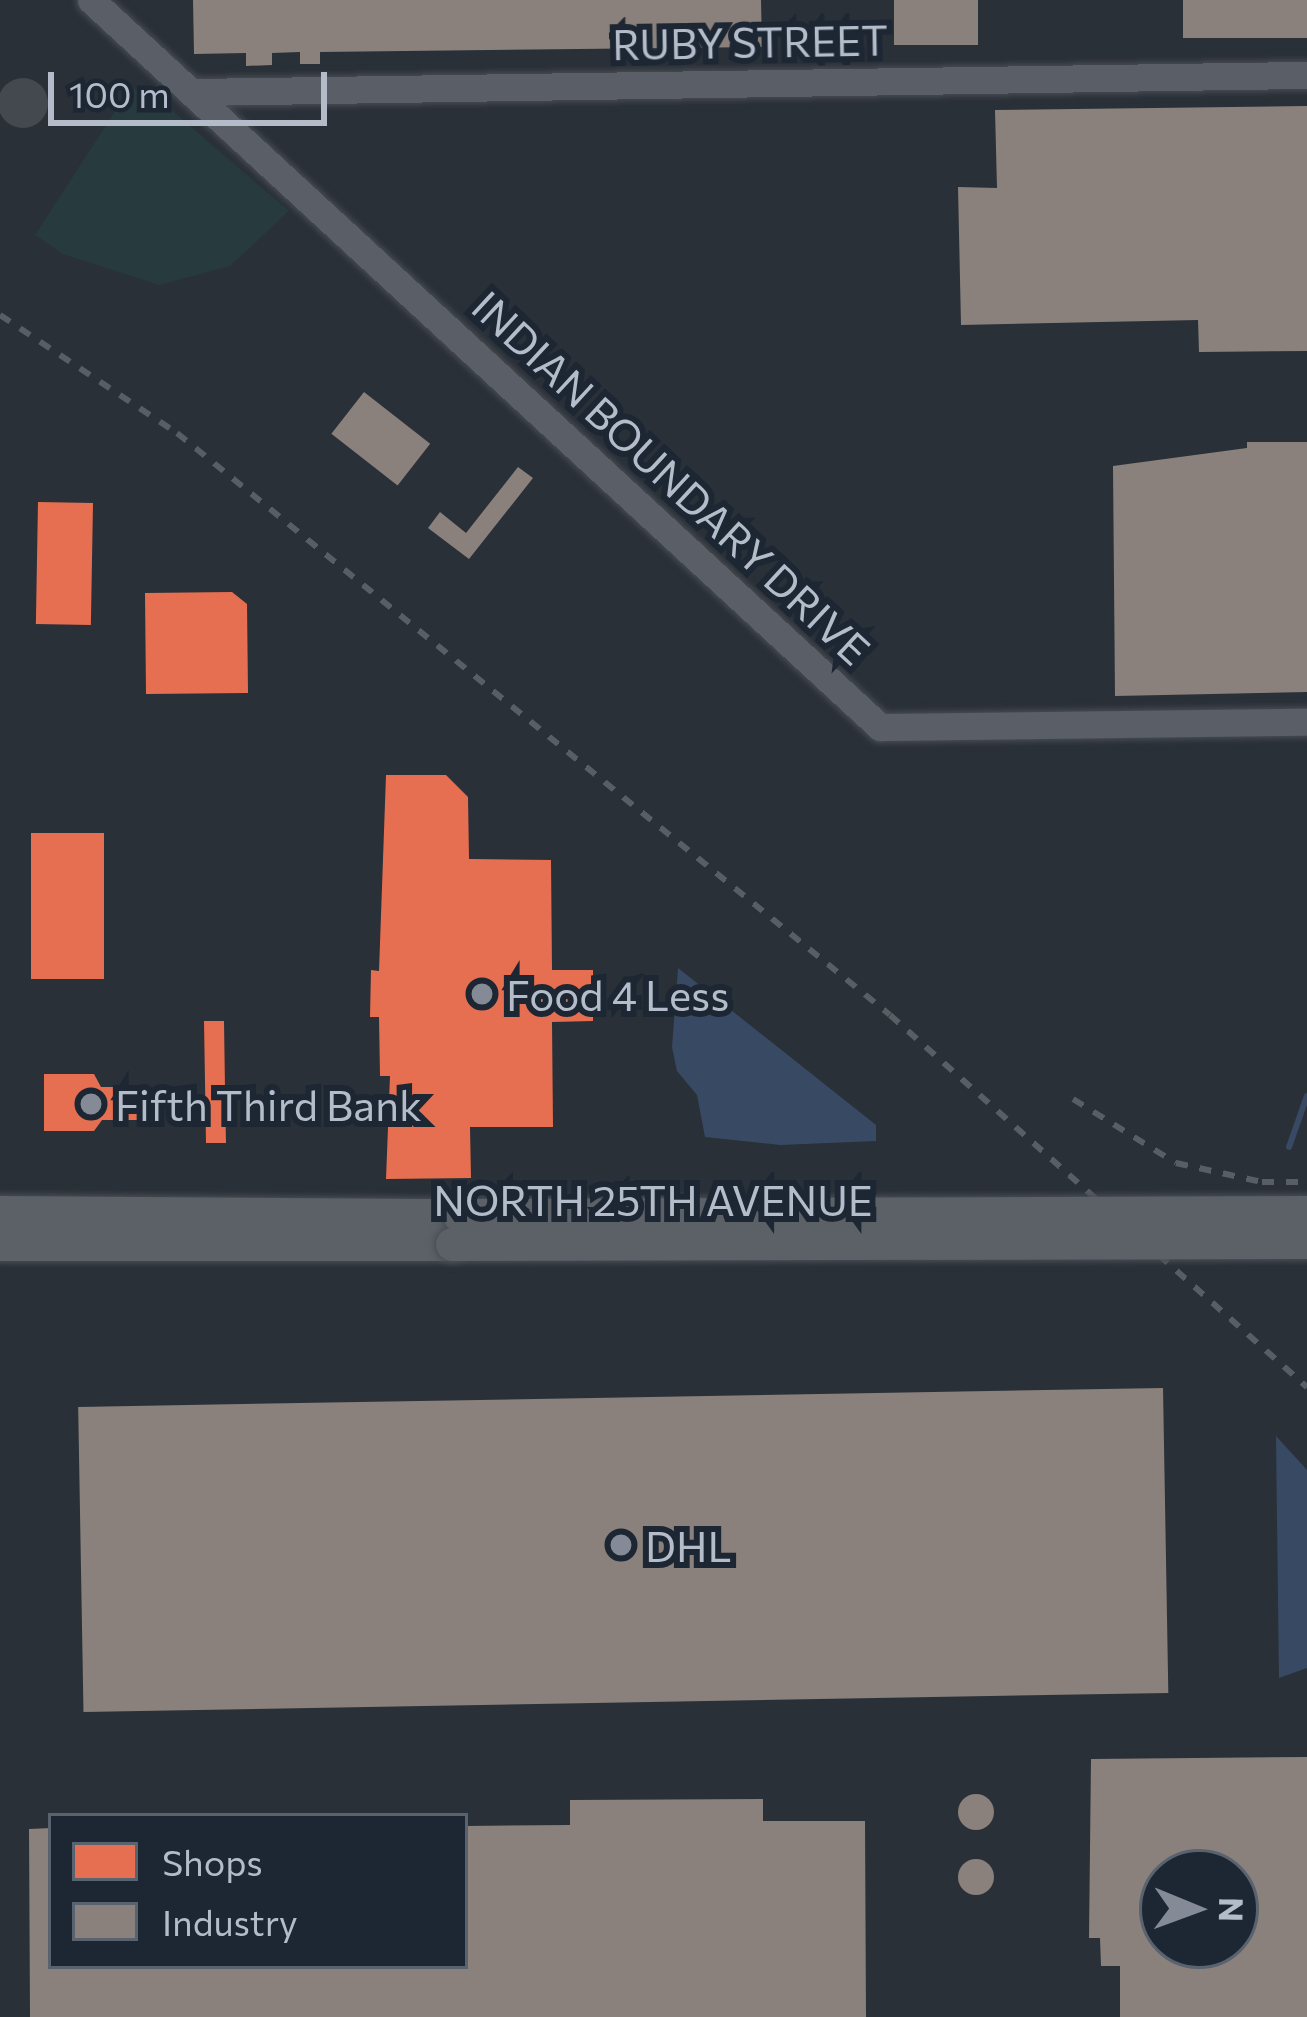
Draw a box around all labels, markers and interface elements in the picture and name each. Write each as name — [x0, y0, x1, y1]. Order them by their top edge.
street label: RUBY STREET — [612, 13, 888, 69]
scale bar — [54, 48, 333, 122]
text: 100 m — [69, 71, 170, 115]
street label: INDIAN BOUNDARY DRIVE — [463, 280, 881, 674]
place label: Food 4 Less — [506, 969, 729, 1019]
marker: Food 4 Less — [469, 981, 495, 1007]
place label: Fifth Third Bank — [115, 1079, 422, 1129]
marker: Fifth Third Bank — [78, 1091, 104, 1117]
street label: NORTH 25TH AVENUE — [433, 1174, 873, 1224]
place label: DHL — [645, 1520, 731, 1570]
marker: DHL — [608, 1532, 634, 1558]
legend — [48, 1813, 468, 1969]
text: Shops — [162, 1839, 263, 1883]
north arrow — [1139, 1849, 1259, 1969]
text: N — [1212, 1897, 1253, 1922]
text: Industry — [162, 1899, 298, 1943]

